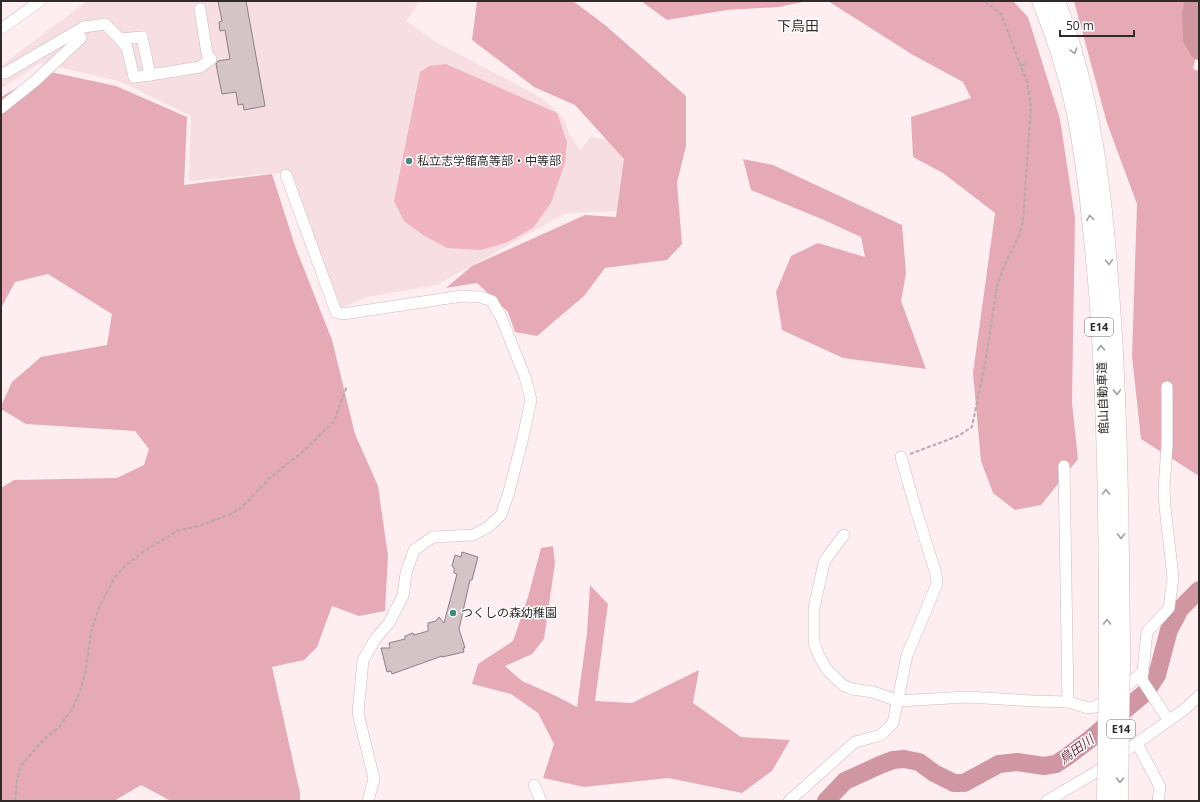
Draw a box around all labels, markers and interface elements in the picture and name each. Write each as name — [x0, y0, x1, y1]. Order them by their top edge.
scale bar — [1060, 12, 1134, 38]
district label: 下烏田 — [777, 16, 819, 35]
text: 50 m — [1066, 17, 1094, 34]
one-way arrow — [1069, 48, 1078, 55]
place label: 私立志学館高等部・中等部 — [417, 152, 561, 169]
marker: 私立志学館高等部・中等部 — [404, 156, 414, 166]
one-way arrow — [1086, 215, 1095, 221]
one-way arrow — [1104, 259, 1113, 265]
road number: E14 — [1085, 318, 1113, 336]
one-way arrow — [1096, 345, 1105, 351]
street label: 館山自動車道 — [1093, 362, 1112, 434]
one-way arrow — [1113, 389, 1121, 395]
one-way arrow — [1102, 489, 1110, 495]
one-way arrow — [1117, 533, 1125, 539]
place label: つくしの森幼稚園 — [461, 604, 557, 621]
marker: つくしの森幼稚園 — [448, 608, 458, 618]
one-way arrow — [1103, 619, 1111, 625]
road number: E14 — [1107, 720, 1135, 738]
water label: 鳥田川 — [1055, 729, 1099, 768]
one-way arrow — [1116, 777, 1124, 783]

